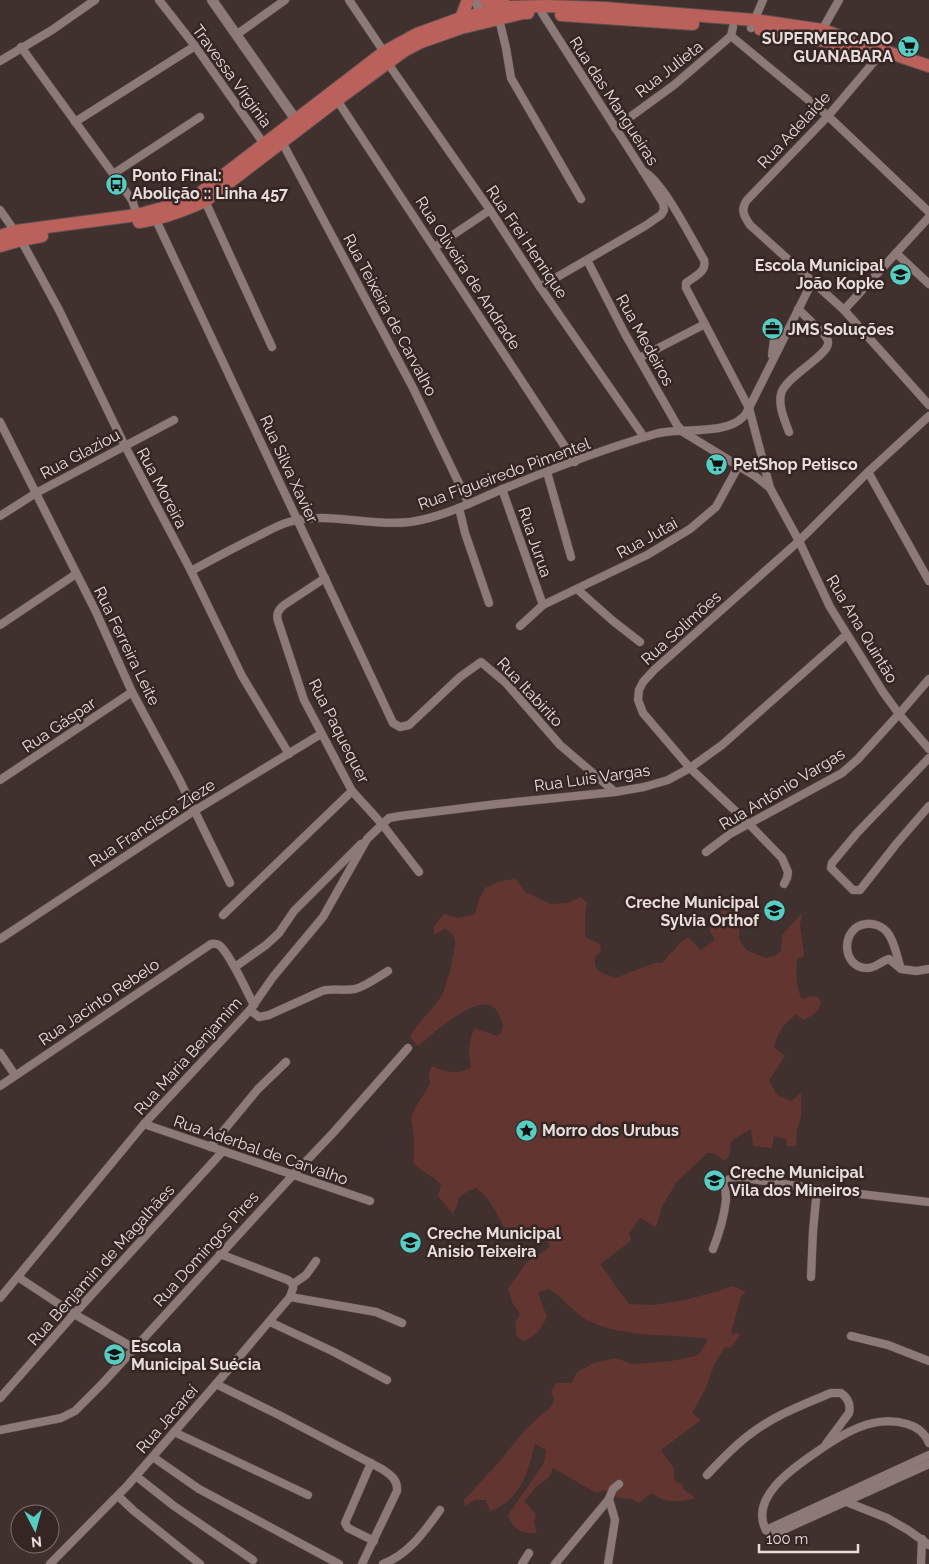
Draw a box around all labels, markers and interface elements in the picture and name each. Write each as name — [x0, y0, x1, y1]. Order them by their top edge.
street label: Travessa Virginia — [188, 21, 276, 131]
place label: SUPERMERCADO GUANABARA — [762, 29, 893, 66]
street label: Rua das Mangueiras — [565, 33, 663, 169]
supermarket icon: SUPERMERCADO GUANABARA — [897, 35, 921, 59]
street label: Rua Julieta — [631, 37, 707, 101]
street label: Rua Adelaide — [754, 88, 834, 172]
place label: Ponto Final: Abolição :: Linha 457 — [132, 166, 288, 203]
bus stop icon: Ponto Final: Abolição :: Linha 457 — [104, 172, 128, 196]
street label: Rua Frei Henrique — [482, 182, 572, 302]
street label: Rua Oliveira de Andrade — [411, 193, 525, 353]
street label: Rua Teixeira de Carvalho — [339, 231, 441, 399]
place label: Escola Municipal João Kopke — [755, 256, 885, 293]
school or university icon: Escola Municipal João Kopke — [888, 262, 912, 286]
street label: Rua Medeiros — [612, 291, 678, 389]
office icon: JMS Soluções — [760, 317, 784, 341]
place label: JMS Soluções — [788, 320, 894, 339]
street label: Rua Silva Xavier — [256, 412, 322, 526]
street label: Rua Glaziou — [37, 425, 123, 483]
street label: Rua Figueiredo Pimentel — [415, 434, 593, 514]
street label: Rua Moreira — [133, 444, 191, 532]
supermarket icon: PetShop Petisco — [705, 452, 729, 476]
place label: PetShop Petisco — [733, 455, 858, 474]
street label: Rua Jurua — [514, 504, 556, 580]
street label: Rua Jutai — [613, 513, 681, 563]
street label: Rua Ana Quintão — [822, 571, 902, 687]
street label: Rua Ferreira Leite — [90, 583, 164, 709]
street label: Rua Solimões — [637, 587, 725, 669]
street label: Rua Itabirito — [493, 653, 567, 731]
street label: Rua Paquequer — [305, 676, 374, 787]
street label: Rua Gáspar — [19, 693, 100, 757]
street label: Rua Antônio Vargas — [716, 744, 849, 834]
street label: Rua Luis Vargas — [533, 760, 651, 796]
street label: Rua Francisca Zieze — [85, 775, 219, 871]
place label: Creche Municipal Sylvia Orthof — [625, 893, 760, 930]
school or university icon: Creche Municipal Sylvia Orthof — [763, 899, 787, 923]
street label: Rua Jacinto Rebelo — [35, 955, 163, 1049]
street label: Rua Maria Benjamim — [130, 993, 246, 1119]
street label: Rua Aderbal de Carvalho — [171, 1111, 351, 1189]
place icon: Morro dos Urubus — [514, 1118, 538, 1142]
place label: Morro dos Urubus — [542, 1121, 679, 1140]
place label: Creche Municipal Vila dos Mineiros — [730, 1163, 865, 1200]
school or university icon: Creche Municipal Vila dos Mineiros — [702, 1169, 726, 1193]
street label: Rua Benjamin de Magalhães — [24, 1180, 179, 1349]
street label: Rua Domingos Pires — [149, 1187, 263, 1310]
place label: Creche Municipal An¡sio Teixeira — [427, 1224, 562, 1261]
school or university icon: Creche Municipal An¡sio Teixeira — [399, 1230, 423, 1254]
place label: Escola Municipal Suécia — [131, 1337, 261, 1374]
school or university icon: Escola Municipal Suécia — [103, 1343, 127, 1367]
street label: Rua Jacareí — [132, 1381, 202, 1457]
north arrow — [10, 1504, 60, 1554]
scale bar — [759, 1522, 858, 1554]
text: 100 m — [766, 1530, 808, 1548]
text: N — [30, 1533, 43, 1550]

